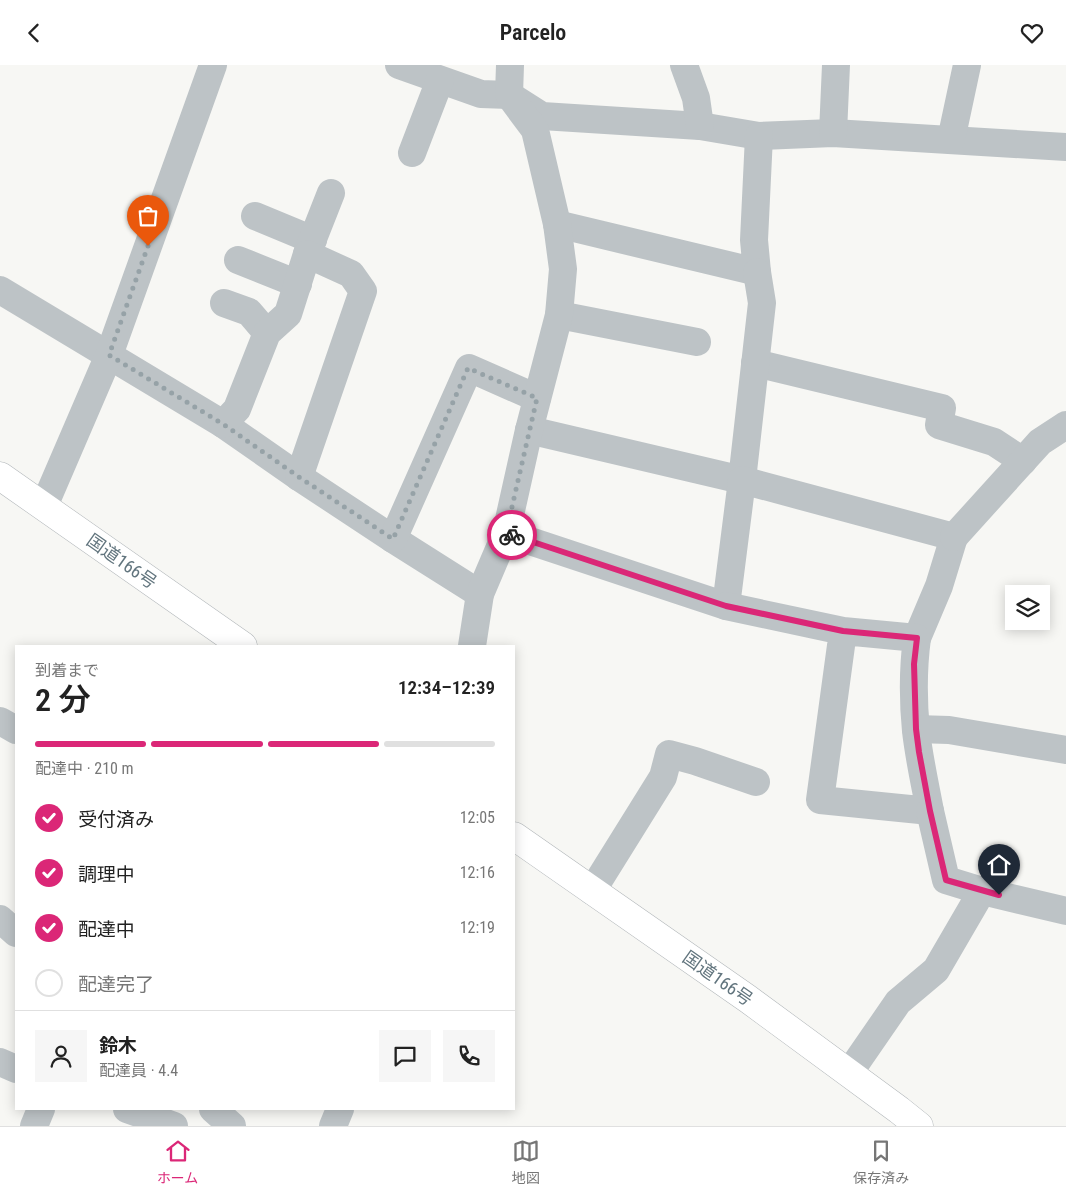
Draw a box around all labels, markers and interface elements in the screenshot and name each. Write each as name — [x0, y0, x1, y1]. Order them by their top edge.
icon: back — [20, 19, 48, 47]
icon: heart — [1018, 19, 1046, 47]
text: Parcelo — [500, 20, 566, 45]
pin — [127, 195, 169, 246]
icon: bag — [134, 202, 162, 230]
courier — [487, 510, 537, 560]
icon: bike — [498, 521, 526, 549]
street label: 国道166号 — [83, 529, 161, 593]
map controls — [1005, 585, 1050, 630]
button: layers — [1005, 585, 1050, 630]
text: 到着まで — [35, 661, 99, 680]
text: 12:34–12:39 — [398, 676, 495, 699]
text: 2 分 — [35, 681, 90, 719]
text: 配達中 · 210 m — [35, 759, 134, 778]
icon: check — [35, 804, 63, 832]
text: 受付済み — [78, 808, 154, 831]
text: 12:05 — [460, 808, 495, 827]
pin — [978, 844, 1020, 895]
icon: home — [985, 851, 1013, 879]
icon: check — [35, 859, 63, 887]
text: 調理中 — [78, 863, 135, 886]
text: 12:16 — [460, 863, 495, 882]
icon: check — [35, 914, 63, 942]
text: 配達中 — [78, 918, 135, 941]
text: 12:19 — [460, 918, 495, 937]
street label: 国道166号 — [679, 946, 757, 1010]
text: 配達完了 — [78, 973, 154, 996]
button: person — [35, 1030, 87, 1082]
button: chat — [379, 1030, 431, 1082]
button: phone — [443, 1030, 495, 1082]
text: 鈴木 — [99, 1034, 137, 1057]
text: 配達員 · 4.4 — [99, 1061, 178, 1080]
tab: ホーム — [157, 1137, 198, 1187]
tab: 地図 — [512, 1137, 540, 1187]
tab: 保存済み — [853, 1137, 909, 1187]

